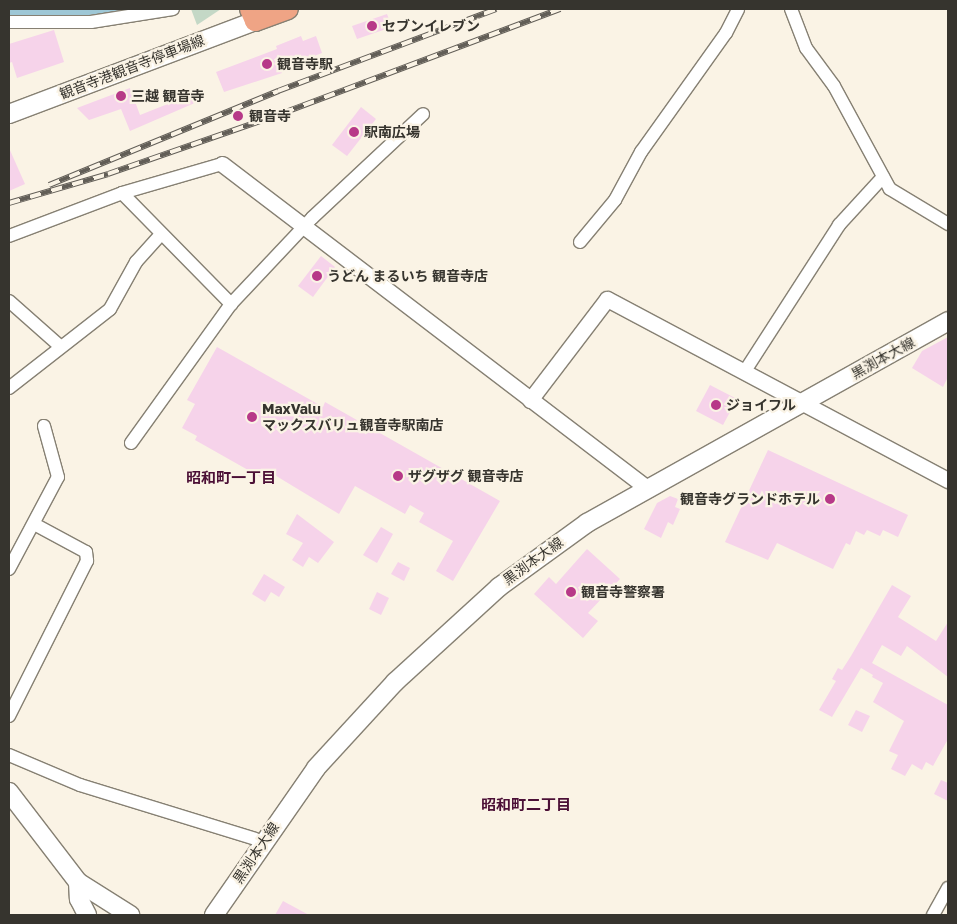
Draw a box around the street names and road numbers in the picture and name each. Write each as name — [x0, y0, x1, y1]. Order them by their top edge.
street label: 観音寺港観音寺停車場線 — [57, 32, 207, 102]
street label: 黒渕本大線 — [848, 334, 918, 382]
street label: 黒渕本大線 — [500, 534, 566, 588]
street label: 黒渕本大線 — [229, 819, 283, 887]

